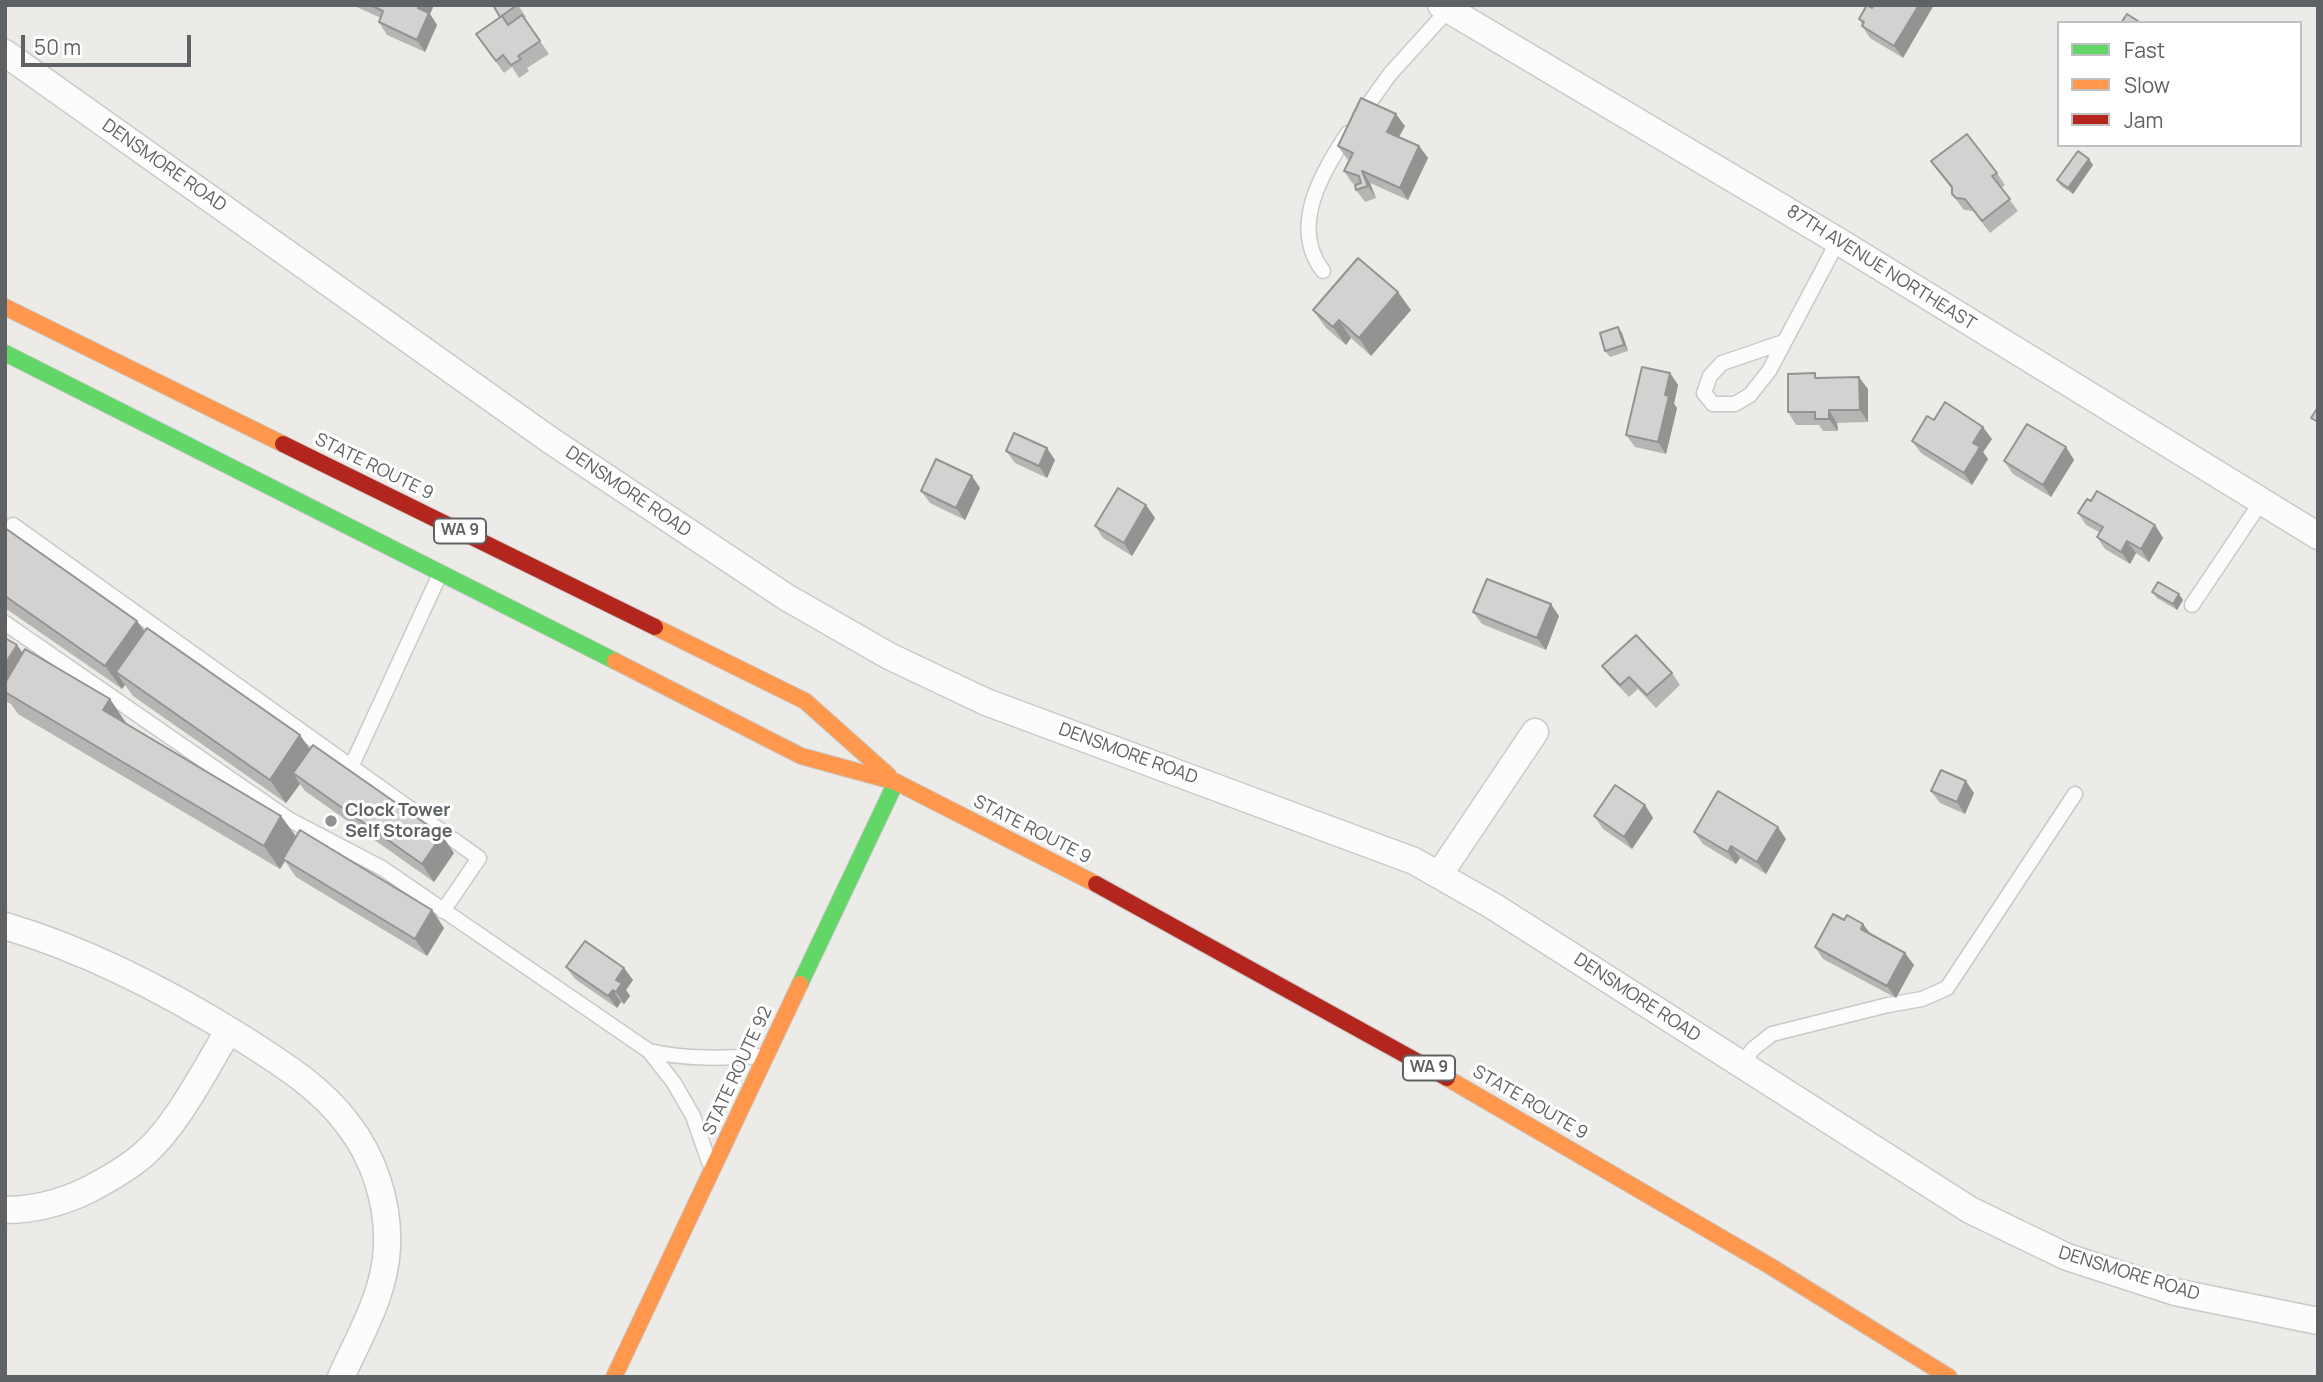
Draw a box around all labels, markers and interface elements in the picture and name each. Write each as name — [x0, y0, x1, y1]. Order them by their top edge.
scale bar — [24, 21, 194, 65]
legend — [2057, 21, 2302, 147]
text: 50 m — [34, 33, 81, 61]
text: Fast — [2124, 36, 2165, 64]
text: Slow — [2124, 71, 2170, 99]
text: Jam — [2124, 106, 2163, 134]
street label: DENSMORE ROAD — [98, 115, 230, 217]
street label: 87TH AVENUE NORTHEAST — [1782, 201, 1980, 335]
street label: STATE ROUTE 9 — [311, 429, 437, 505]
street label: DENSMORE ROAD — [561, 442, 695, 542]
road number: WA 9 — [434, 518, 486, 544]
street label: DENSMORE ROAD — [1055, 719, 1201, 789]
street label: STATE ROUTE 9 — [970, 791, 1094, 869]
place label: Clock Tower Self Storage — [345, 800, 453, 842]
marker: Clock Tower Self Storage — [323, 813, 339, 829]
street label: DENSMORE ROAD — [1570, 949, 1704, 1047]
street label: STATE ROUTE 92 — [699, 1003, 777, 1139]
road number: WA 9 — [1403, 1056, 1455, 1080]
street label: STATE ROUTE 9 — [1469, 1061, 1591, 1145]
street label: DENSMORE ROAD — [2056, 1242, 2202, 1306]

